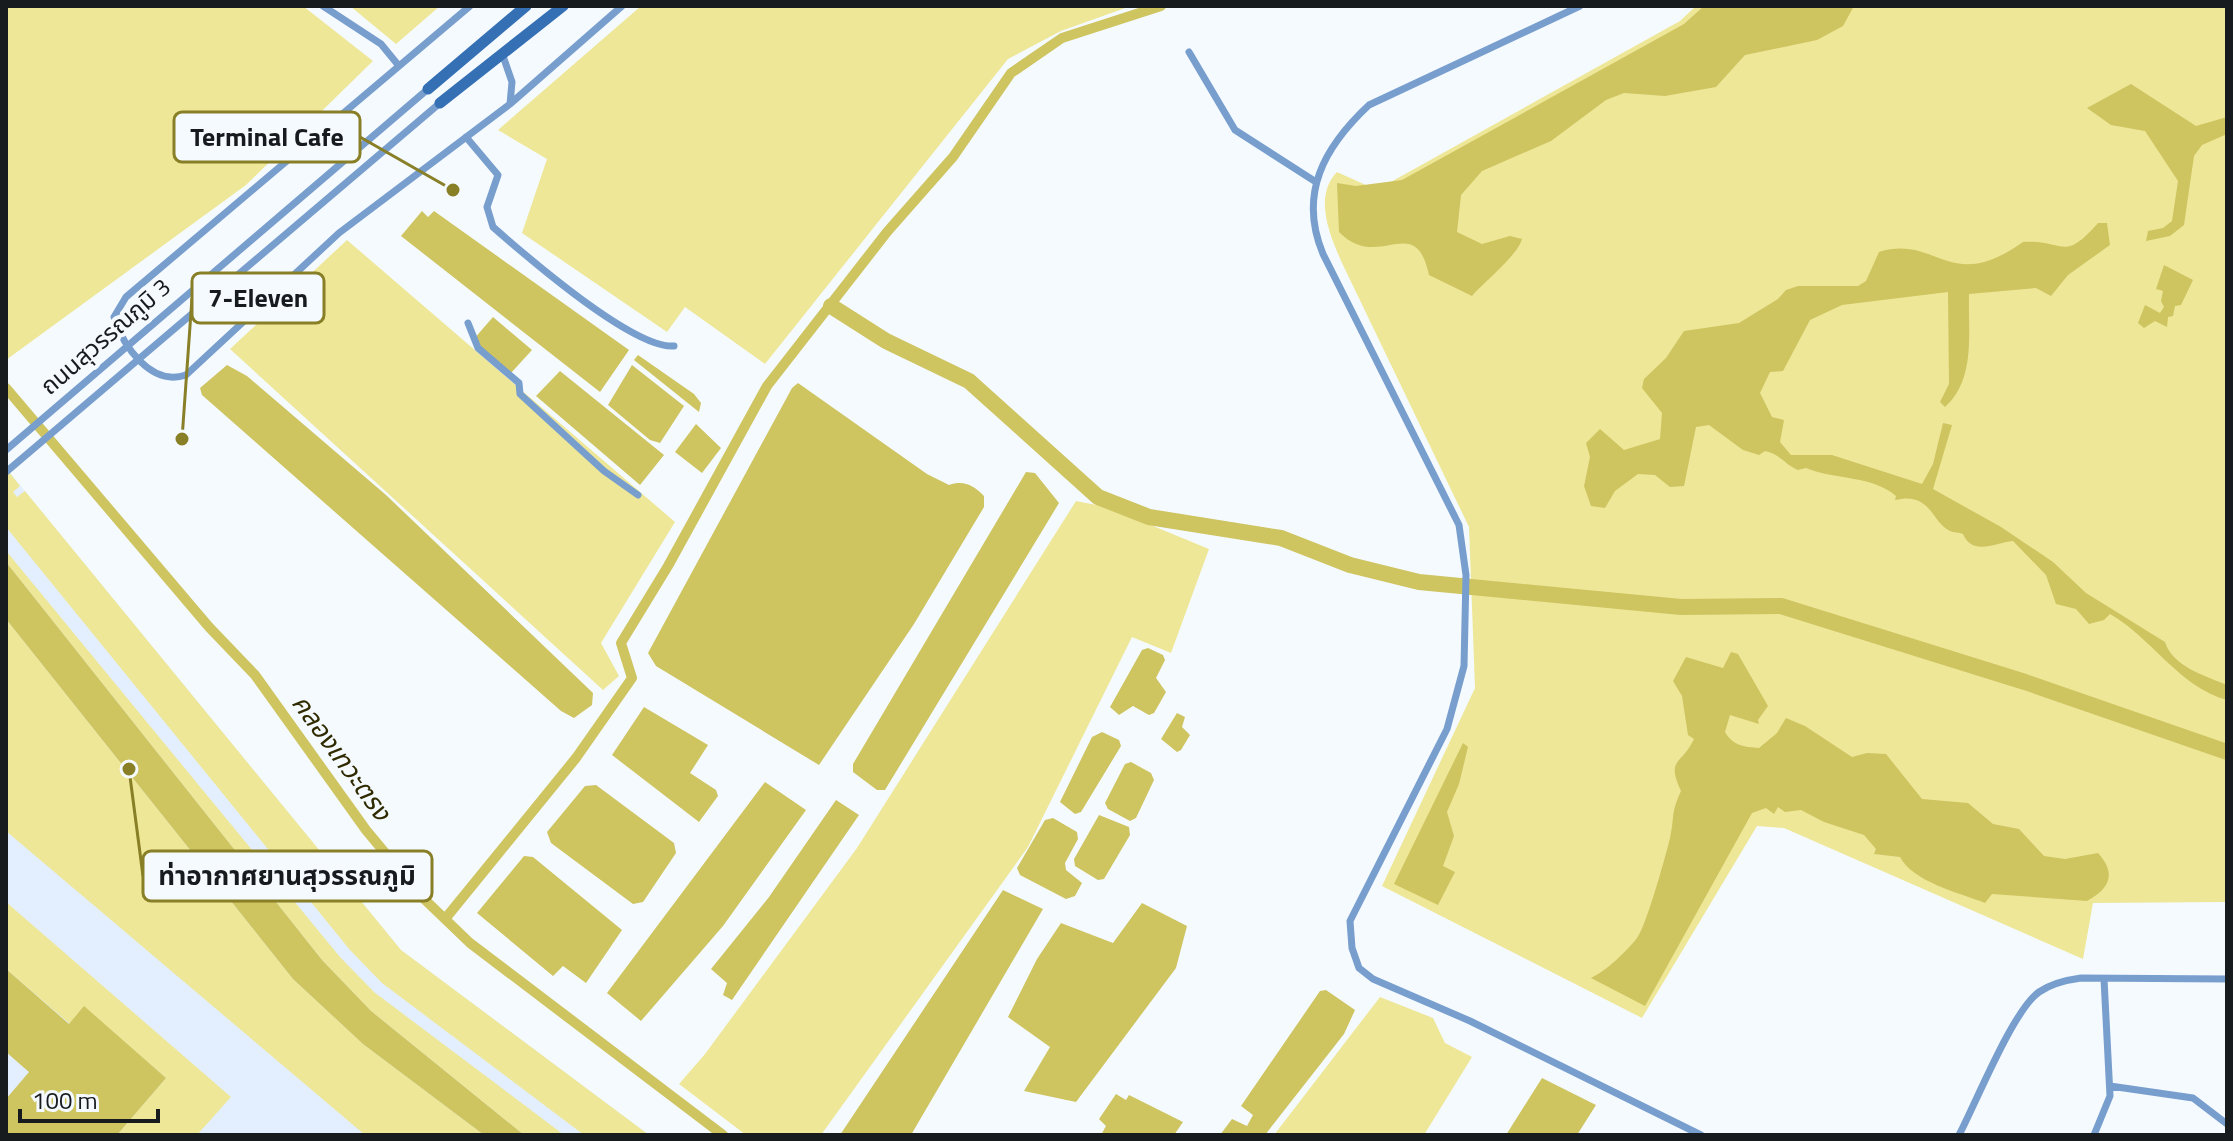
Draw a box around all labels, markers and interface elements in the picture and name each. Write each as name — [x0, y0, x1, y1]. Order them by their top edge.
callout: Terminal Cafe — [174, 112, 360, 162]
text: Terminal Cafe — [190, 117, 344, 156]
street label: ถนนสุวรรณภูมิ 3 — [32, 269, 178, 403]
callout: 7-Eleven — [192, 273, 324, 323]
text: 7-Eleven — [208, 278, 308, 317]
water label: คลองเทวะตรง — [283, 686, 402, 829]
callout: ท่าอากาศยานสุวรรณภูมิ — [143, 851, 432, 901]
text: ท่าอากาศยานสุวรรณภูมิ — [158, 856, 416, 895]
scale bar — [20, 1073, 158, 1123]
text: 100 m — [32, 1082, 98, 1118]

